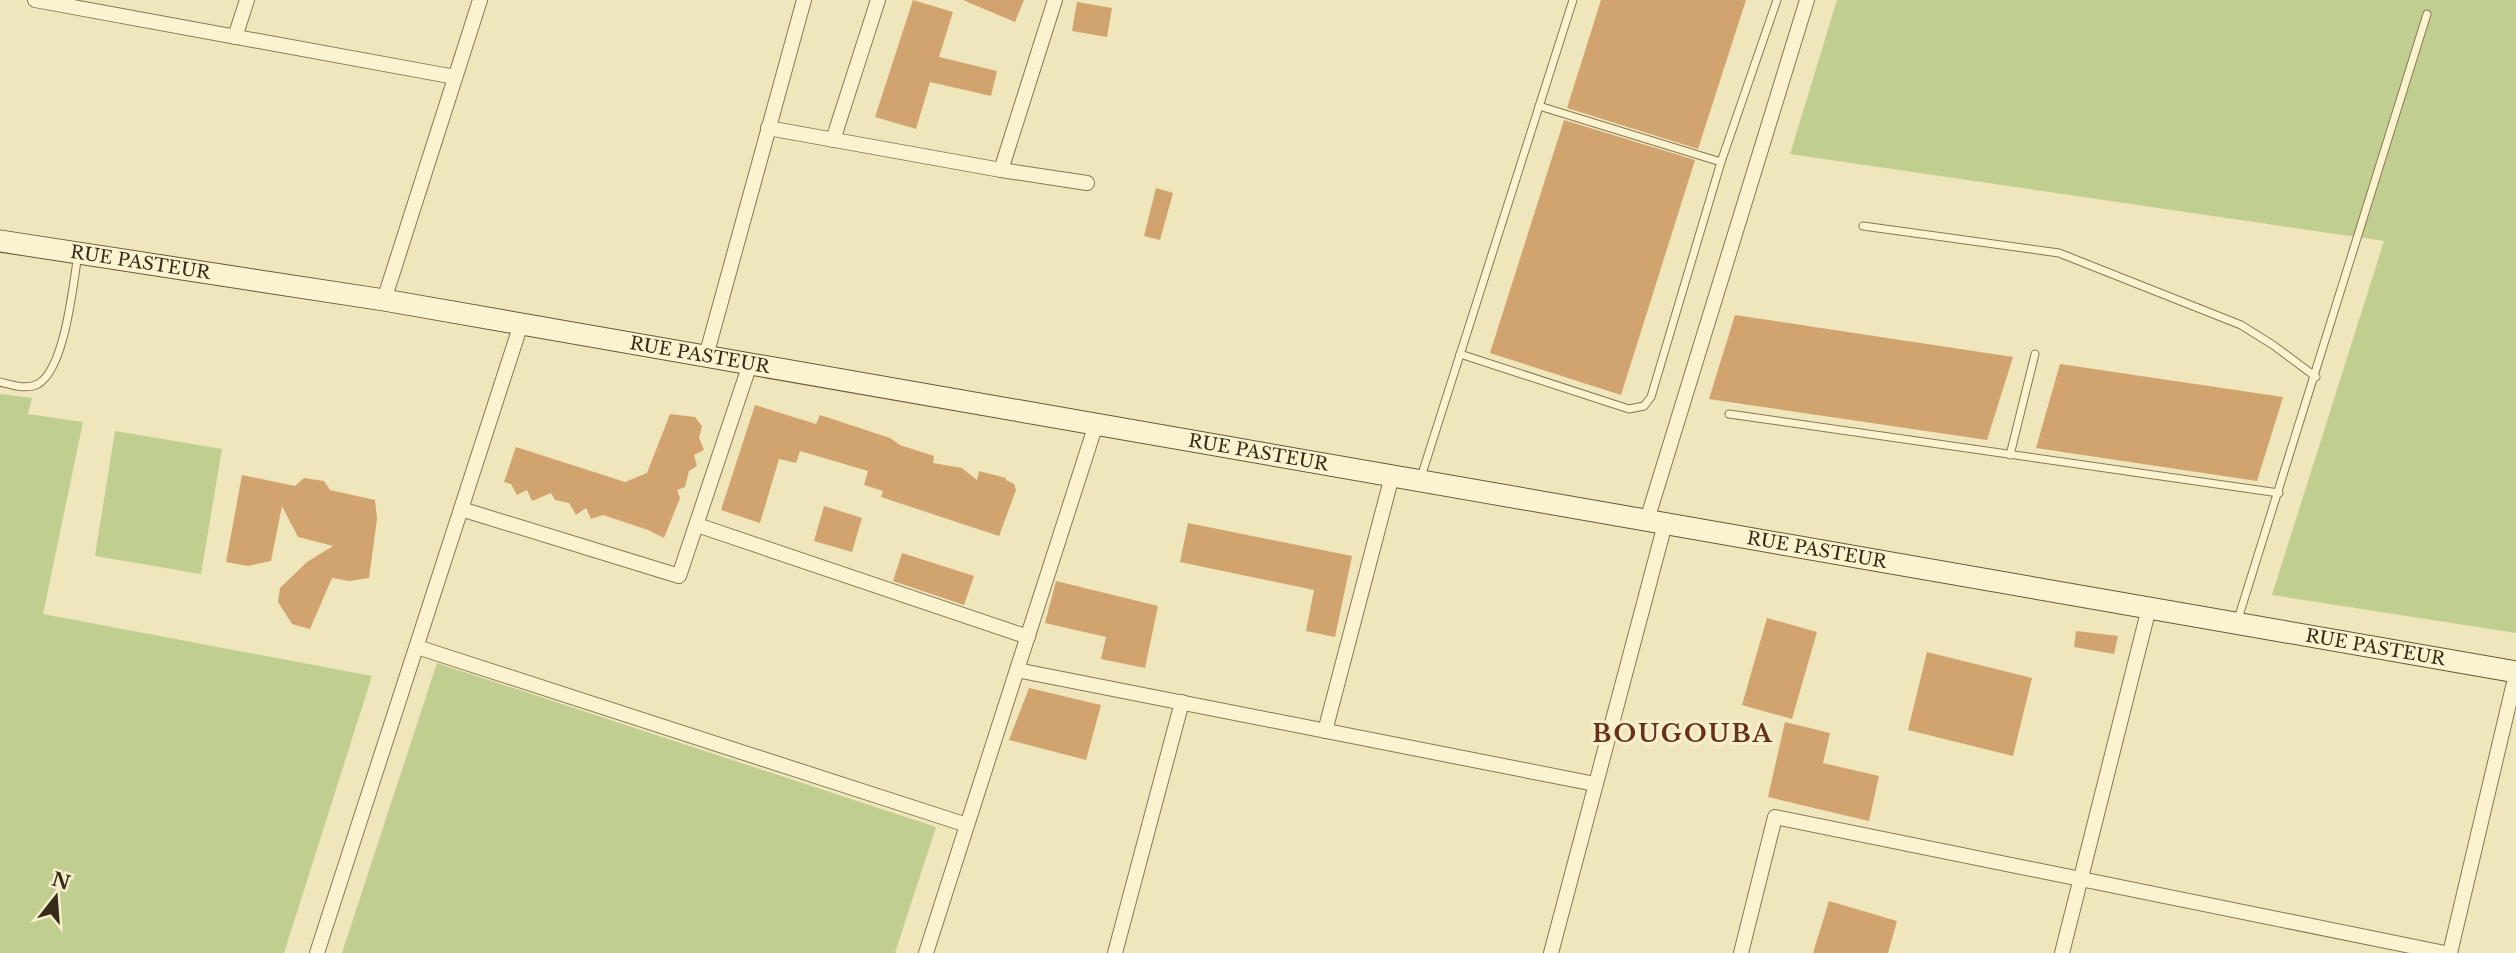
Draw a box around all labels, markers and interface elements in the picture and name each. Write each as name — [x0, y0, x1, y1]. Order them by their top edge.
street label: RUE PASTEUR — [69, 241, 213, 284]
street label: RUE PASTEUR — [628, 332, 772, 378]
street label: RUE PASTEUR — [1187, 430, 1331, 476]
street label: RUE PASTEUR — [1745, 527, 1889, 573]
street label: RUE PASTEUR — [2304, 624, 2448, 671]
district label: BOUGOUBA — [1592, 719, 1774, 748]
north arrow — [21, 862, 91, 932]
text: N — [49, 868, 73, 895]

